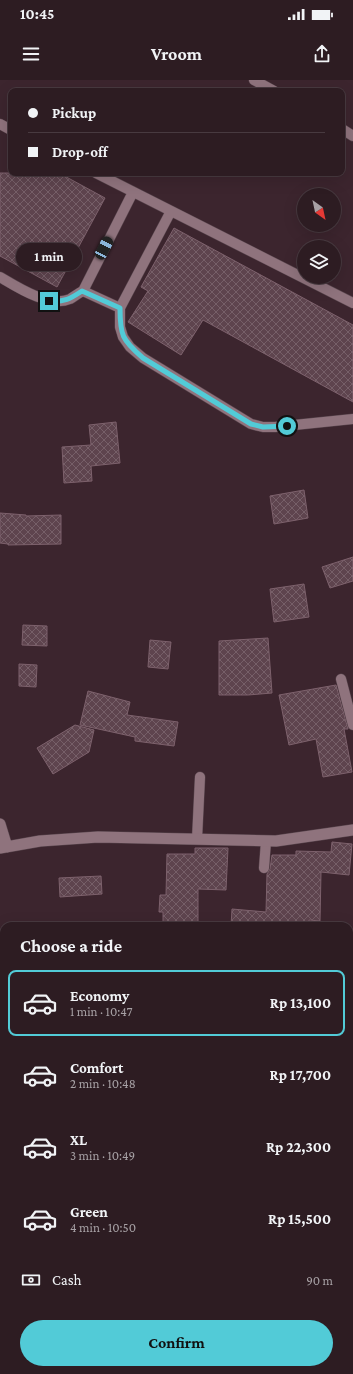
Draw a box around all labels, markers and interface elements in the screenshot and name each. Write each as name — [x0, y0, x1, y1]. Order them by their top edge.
text: 10:45 — [20, 6, 54, 22]
icon: menu — [20, 43, 42, 65]
icon: share — [311, 43, 333, 65]
text: Vroom — [151, 44, 202, 64]
text: Pickup — [52, 105, 96, 121]
text: Drop-off — [52, 144, 108, 160]
north arrow — [297, 188, 341, 232]
map controls — [297, 188, 341, 284]
car — [93, 235, 115, 261]
button: layers — [297, 240, 341, 284]
callout: 1 min — [16, 243, 82, 271]
text: 1 min — [34, 249, 64, 264]
route end — [40, 292, 58, 310]
route start — [278, 417, 296, 435]
text: Choose a ride — [20, 936, 122, 956]
icon: car — [22, 985, 58, 1021]
text: Economy — [70, 988, 129, 1004]
text: Rp 13,100 — [270, 995, 331, 1011]
text: 1 min · 10:47 — [70, 1004, 133, 1019]
icon: car — [22, 1057, 58, 1093]
text: Comfort — [70, 1060, 124, 1076]
text: Rp 17,700 — [269, 1067, 331, 1083]
text: 2 min · 10:48 — [70, 1076, 136, 1091]
icon: car — [22, 1129, 58, 1165]
text: XL — [70, 1132, 87, 1148]
text: Rp 22,300 — [266, 1139, 331, 1155]
text: 3 min · 10:49 — [70, 1148, 135, 1163]
icon: car — [22, 1201, 58, 1237]
text: Green — [70, 1204, 108, 1220]
text: Rp 15,500 — [268, 1211, 331, 1227]
text: 4 min · 10:50 — [70, 1220, 136, 1235]
icon: cash — [20, 1269, 42, 1291]
text: Cash — [52, 1272, 82, 1288]
text: 90 m — [306, 1273, 333, 1288]
button: Confirm — [20, 1320, 333, 1366]

